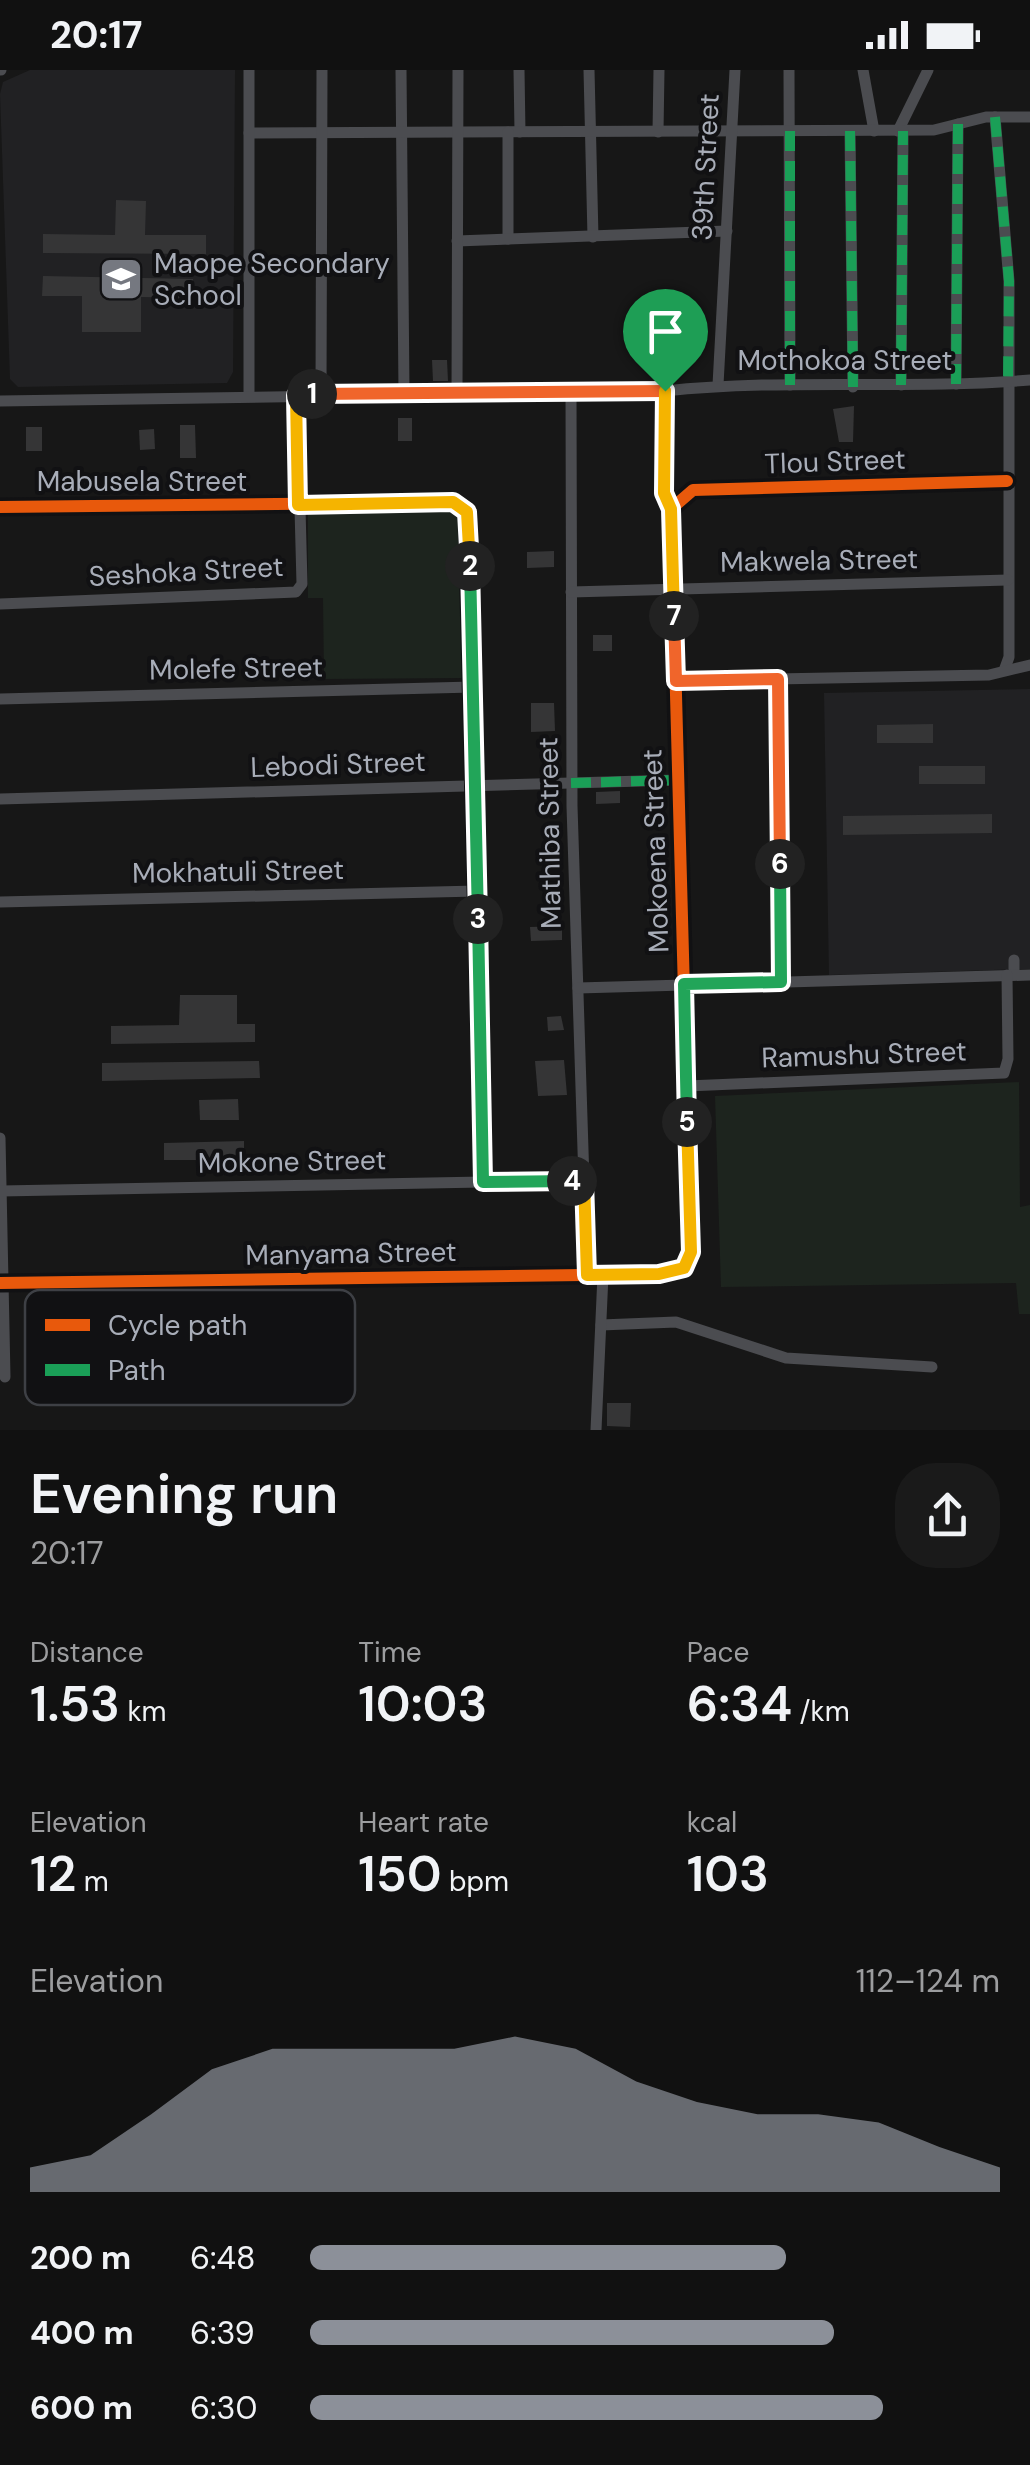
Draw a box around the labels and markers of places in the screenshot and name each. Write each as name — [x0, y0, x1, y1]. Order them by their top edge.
place label: Maope Secondary School — [154, 245, 390, 314]
school or university icon: Maope Secondary School — [98, 256, 144, 302]
pin — [623, 289, 708, 392]
pin: 1 — [287, 369, 337, 419]
pin: 2 — [445, 541, 495, 591]
pin: 7 — [649, 591, 699, 641]
pin: 6 — [755, 839, 805, 889]
pin: 3 — [453, 894, 503, 944]
pin: 5 — [662, 1097, 712, 1147]
pin: 4 — [547, 1156, 597, 1206]

